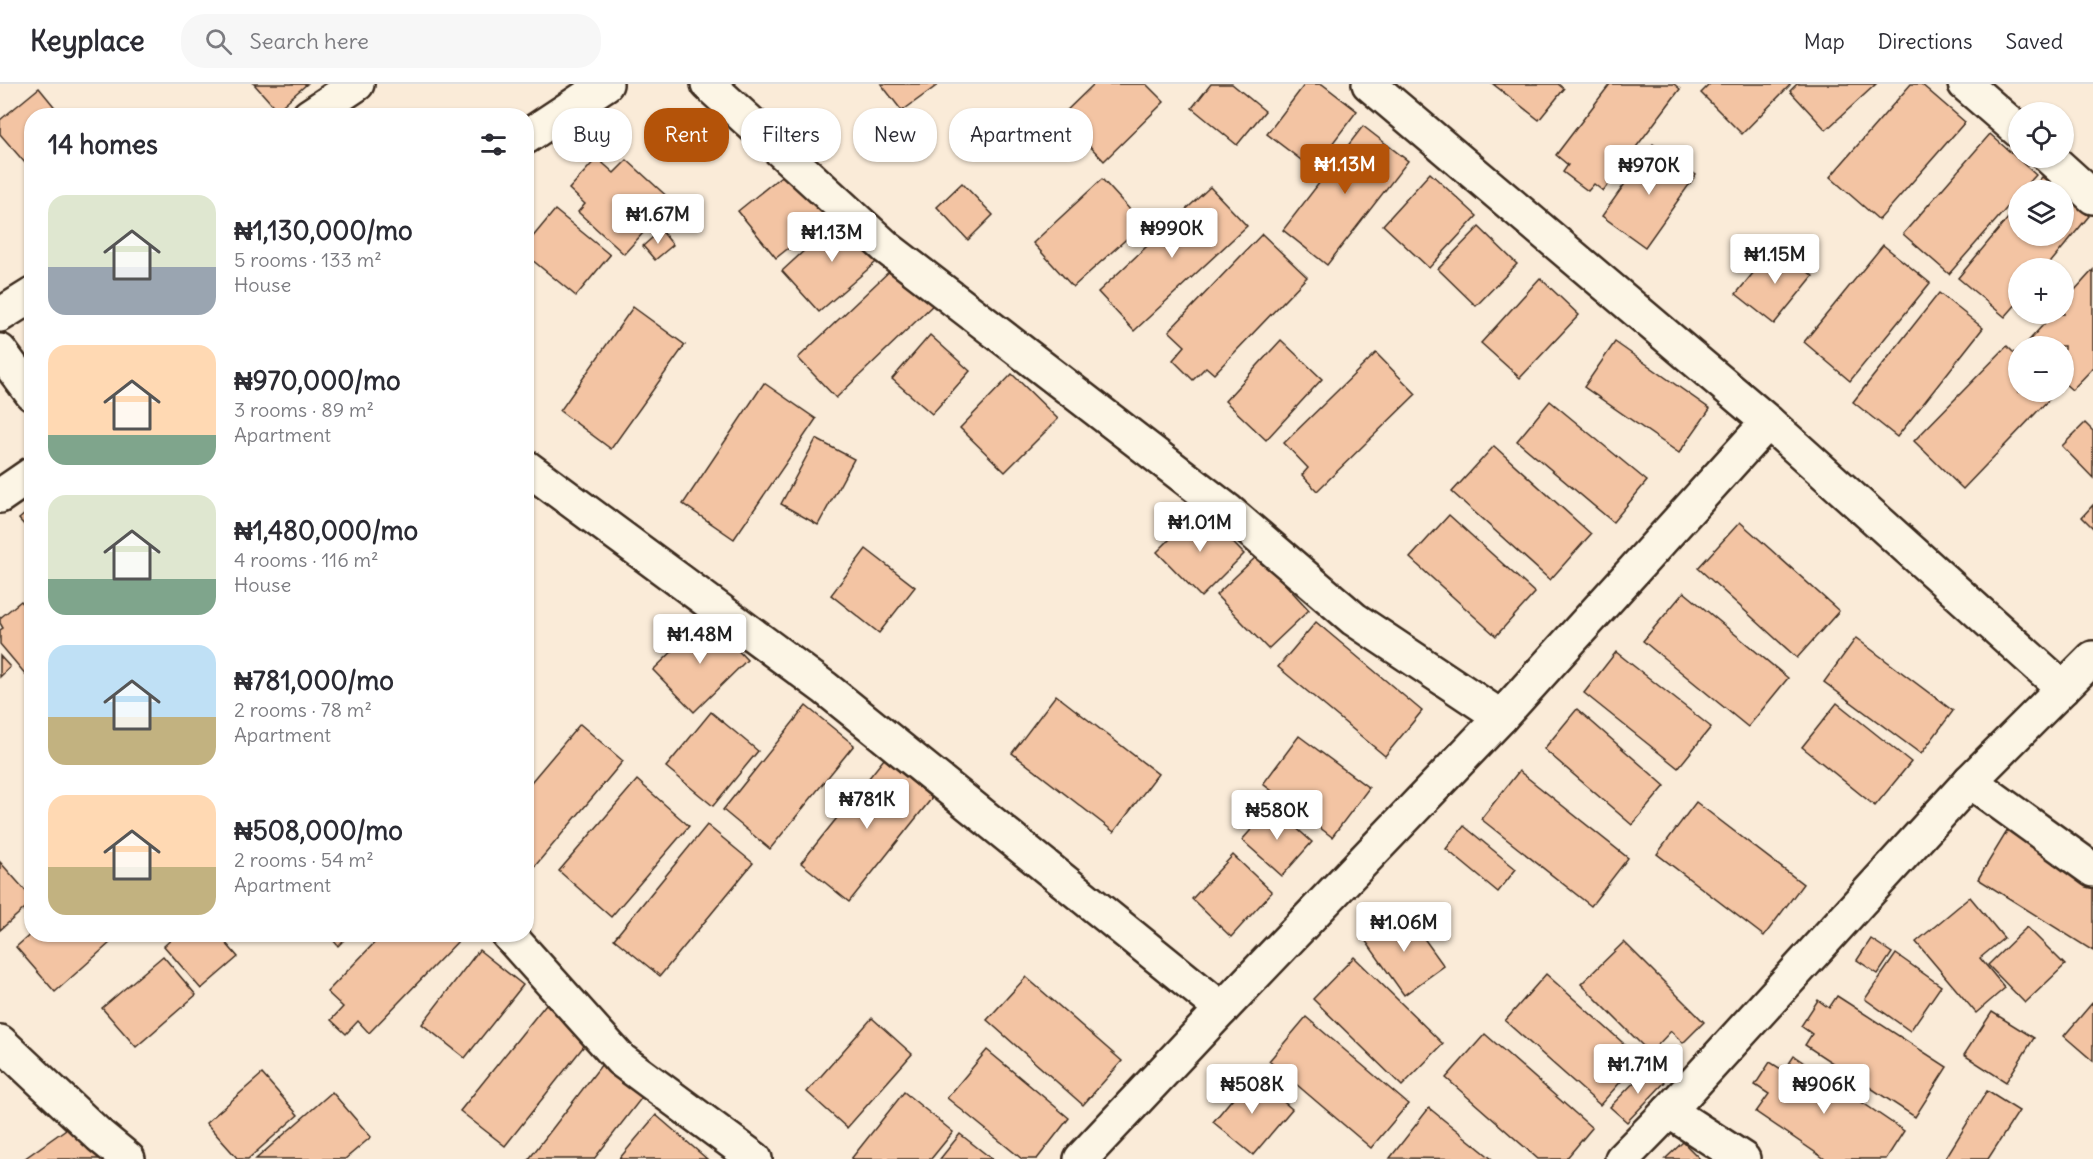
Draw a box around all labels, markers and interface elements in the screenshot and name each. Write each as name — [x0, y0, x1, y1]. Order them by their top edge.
search box — [181, 14, 601, 68]
text: Keyplace — [30, 23, 145, 59]
icon: search — [202, 25, 235, 58]
text: Search here — [250, 27, 369, 55]
text: Map — [1804, 28, 1845, 55]
text: Directions — [1878, 28, 1972, 55]
text: Saved — [2005, 28, 2063, 55]
map controls — [2008, 102, 2074, 402]
button: locate — [2008, 102, 2074, 168]
chip: Buy — [552, 108, 632, 162]
chip: Rent — [644, 108, 729, 162]
chip: Filters — [741, 108, 841, 162]
chip: New — [853, 108, 937, 162]
chip: Apartment — [949, 108, 1093, 162]
text: 14 homes — [48, 128, 158, 161]
icon: filters — [477, 128, 510, 161]
pin: ₦1.13M — [1296, 144, 1394, 195]
pin: ₦970K — [1607, 145, 1691, 196]
text: ₦1.13M — [1314, 151, 1376, 176]
text: ₦970K — [1618, 152, 1680, 177]
button: layers — [2008, 180, 2074, 246]
pin: ₦1.67M — [609, 194, 707, 245]
text: ₦1.67M — [626, 201, 690, 226]
pin: ₦990K — [1130, 208, 1214, 259]
pin: ₦1.13M — [783, 212, 881, 263]
text: ₦1,130,000/mo — [234, 214, 413, 247]
text: ₦990K — [1141, 215, 1203, 240]
icon: home — [96, 219, 168, 291]
text: ₦1.13M — [801, 219, 863, 244]
pin: ₦1.15M — [1726, 234, 1824, 285]
text: ₦1.15M — [1744, 241, 1806, 266]
text: 5 rooms · 133 m² — [234, 247, 382, 272]
button: + — [2008, 258, 2074, 324]
text: House — [234, 272, 291, 297]
button: − — [2008, 336, 2074, 402]
text: ₦970,000/mo — [234, 364, 401, 397]
icon: home — [96, 369, 168, 441]
text: 3 rooms · 89 m² — [234, 397, 374, 422]
text: Apartment — [234, 422, 331, 447]
pin: ₦1.01M — [1151, 502, 1249, 553]
text: ₦1.01M — [1168, 509, 1232, 534]
text: ₦1,480,000/mo — [234, 514, 418, 547]
icon: home — [96, 519, 168, 591]
text: 4 rooms · 116 m² — [234, 547, 379, 572]
text: House — [234, 572, 291, 597]
pin: ₦1.48M — [651, 614, 749, 665]
text: ₦1.48M — [667, 621, 733, 646]
text: ₦781,000/mo — [234, 664, 394, 697]
icon: home — [96, 669, 168, 741]
text: 2 rooms · 78 m² — [234, 697, 372, 722]
text: Apartment — [234, 722, 331, 747]
pin: ₦781K — [825, 779, 909, 830]
text: ₦781K — [839, 786, 895, 811]
pin: ₦580K — [1235, 790, 1319, 841]
text: ₦580K — [1246, 797, 1308, 822]
text: ₦508,000/mo — [234, 814, 403, 847]
icon: home — [96, 819, 168, 891]
text: 2 rooms · 54 m² — [234, 847, 374, 872]
text: Apartment — [234, 872, 331, 897]
pin: ₦1.06M — [1355, 902, 1453, 953]
text: ₦1.06M — [1370, 909, 1438, 934]
pin: ₦1.71M — [1589, 1044, 1687, 1095]
text: ₦1.71M — [1608, 1051, 1668, 1076]
pin: ₦508K — [1210, 1064, 1294, 1115]
pin: ₦906K — [1782, 1064, 1866, 1115]
text: ₦508K — [1221, 1071, 1283, 1096]
text: ₦906K — [1792, 1071, 1856, 1096]

